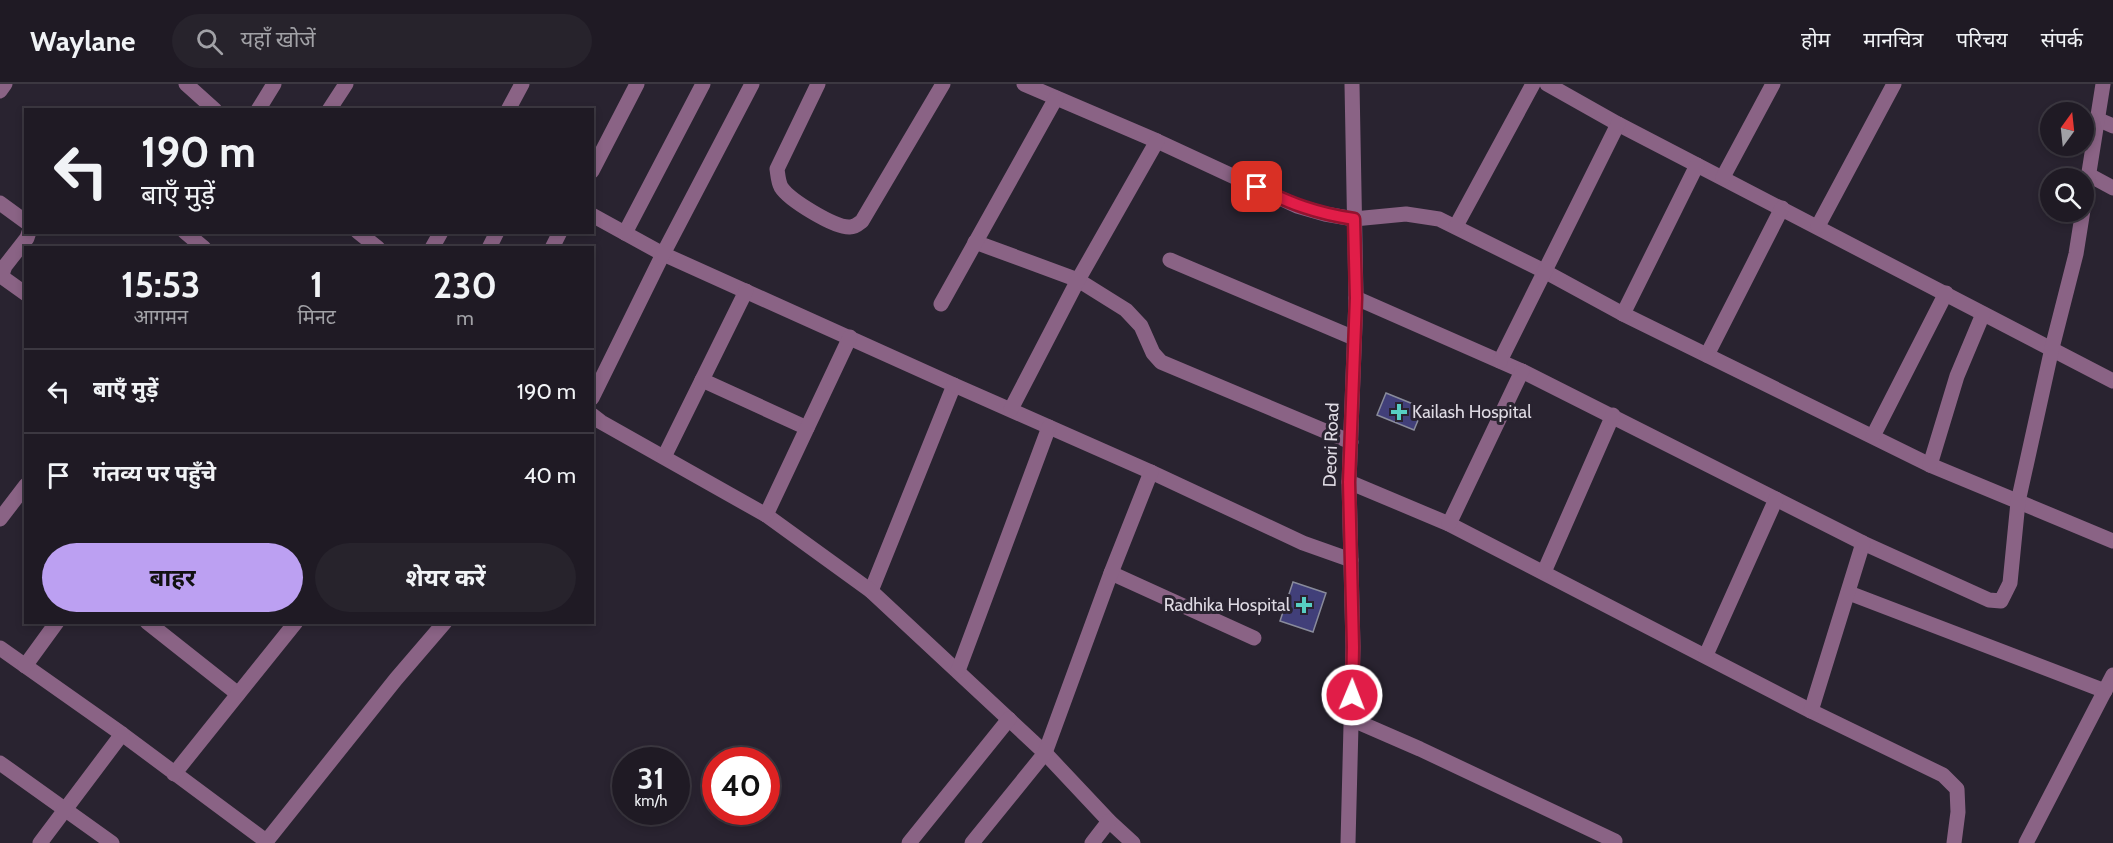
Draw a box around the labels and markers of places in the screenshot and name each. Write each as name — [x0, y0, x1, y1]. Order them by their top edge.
pin — [1231, 161, 1282, 212]
place label: Kailash Hospital — [1412, 401, 1532, 423]
marker: Kailash Hospital — [1390, 403, 1408, 421]
place label: Radhika Hospital — [1164, 594, 1291, 616]
marker: Radhika Hospital — [1295, 596, 1313, 614]

